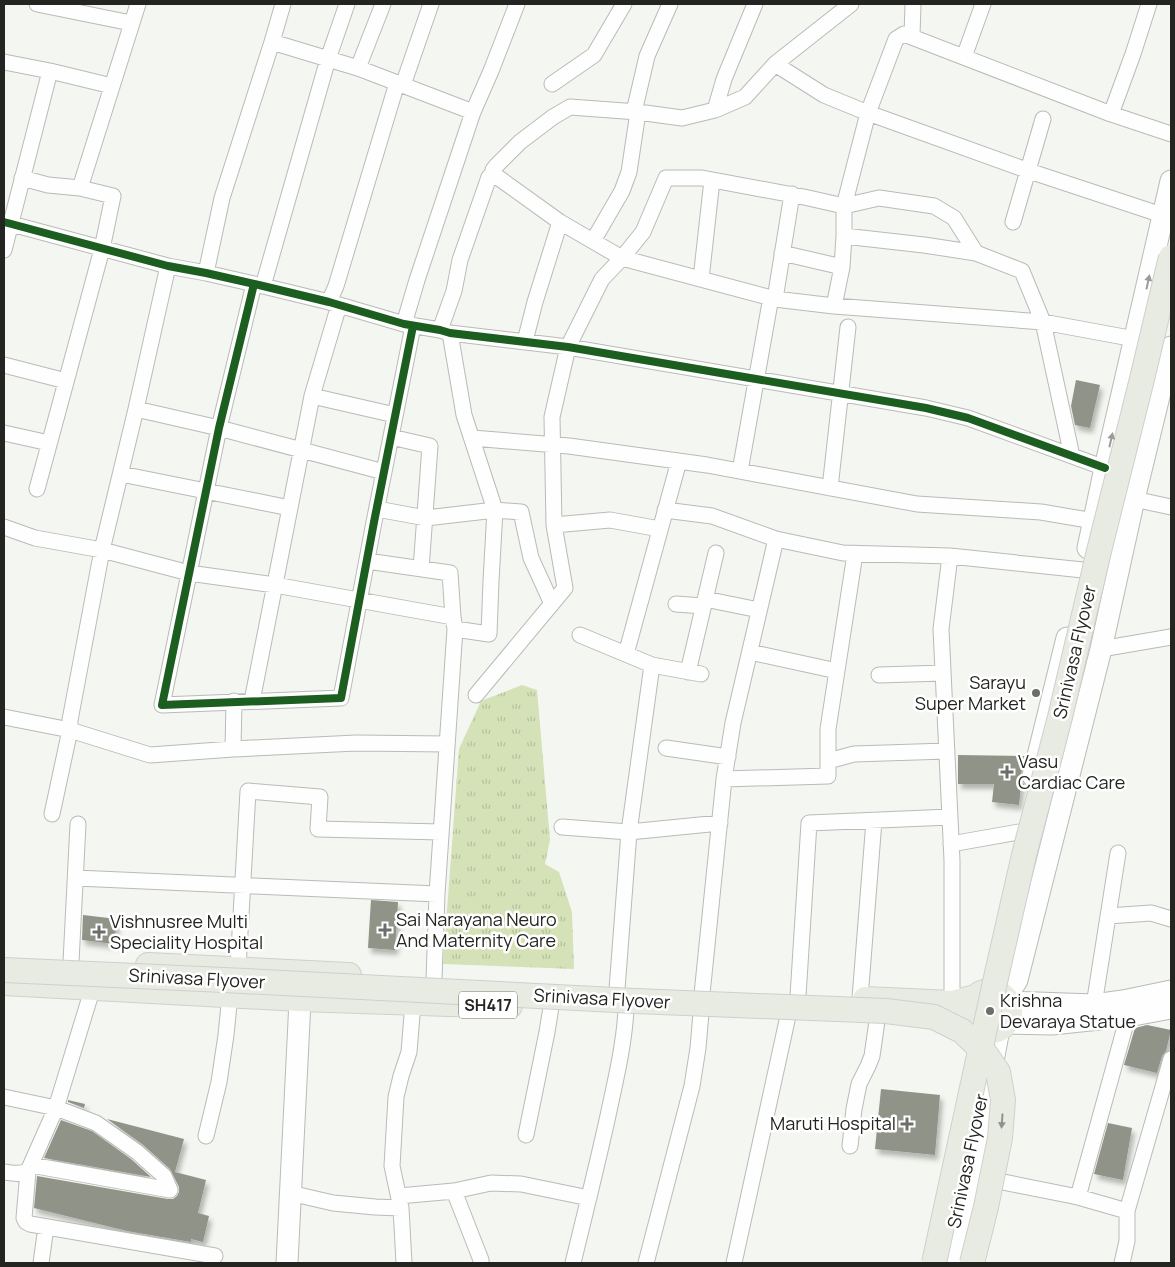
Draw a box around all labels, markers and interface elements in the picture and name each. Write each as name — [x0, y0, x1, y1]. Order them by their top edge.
one-way arrow — [1144, 274, 1152, 289]
one-way arrow — [1107, 432, 1115, 448]
street label: Srinivasa Flyover — [1047, 582, 1101, 721]
place label: Sarayu Super Market — [915, 670, 1026, 715]
marker: Sarayu Super Market — [1030, 687, 1042, 699]
place label: Vasu Cardiac Care — [1018, 749, 1125, 794]
marker: Vasu Cardiac Care — [1000, 765, 1014, 779]
place label: Sai Narayana Neuro And Maternity Care — [396, 907, 557, 952]
place label: Vishnusree Multi Speciality Hospital — [110, 909, 263, 954]
marker: Sai Narayana Neuro And Maternity Care — [378, 923, 392, 937]
marker: Vishnusree Multi Speciality Hospital — [92, 925, 106, 939]
street label: Srinivasa Flyover — [128, 962, 267, 994]
street label: Srinivasa Flyover — [533, 982, 672, 1014]
place label: Krishna Devaraya Statue — [1000, 988, 1136, 1033]
road number: SH417 — [459, 992, 517, 1018]
marker: Krishna Devaraya Statue — [984, 1005, 996, 1017]
street label: Srinivasa Flyover — [941, 1091, 993, 1230]
place label: Maruti Hospital — [770, 1111, 896, 1135]
one-way arrow — [997, 1113, 1005, 1129]
marker: Maruti Hospital — [900, 1117, 914, 1131]

